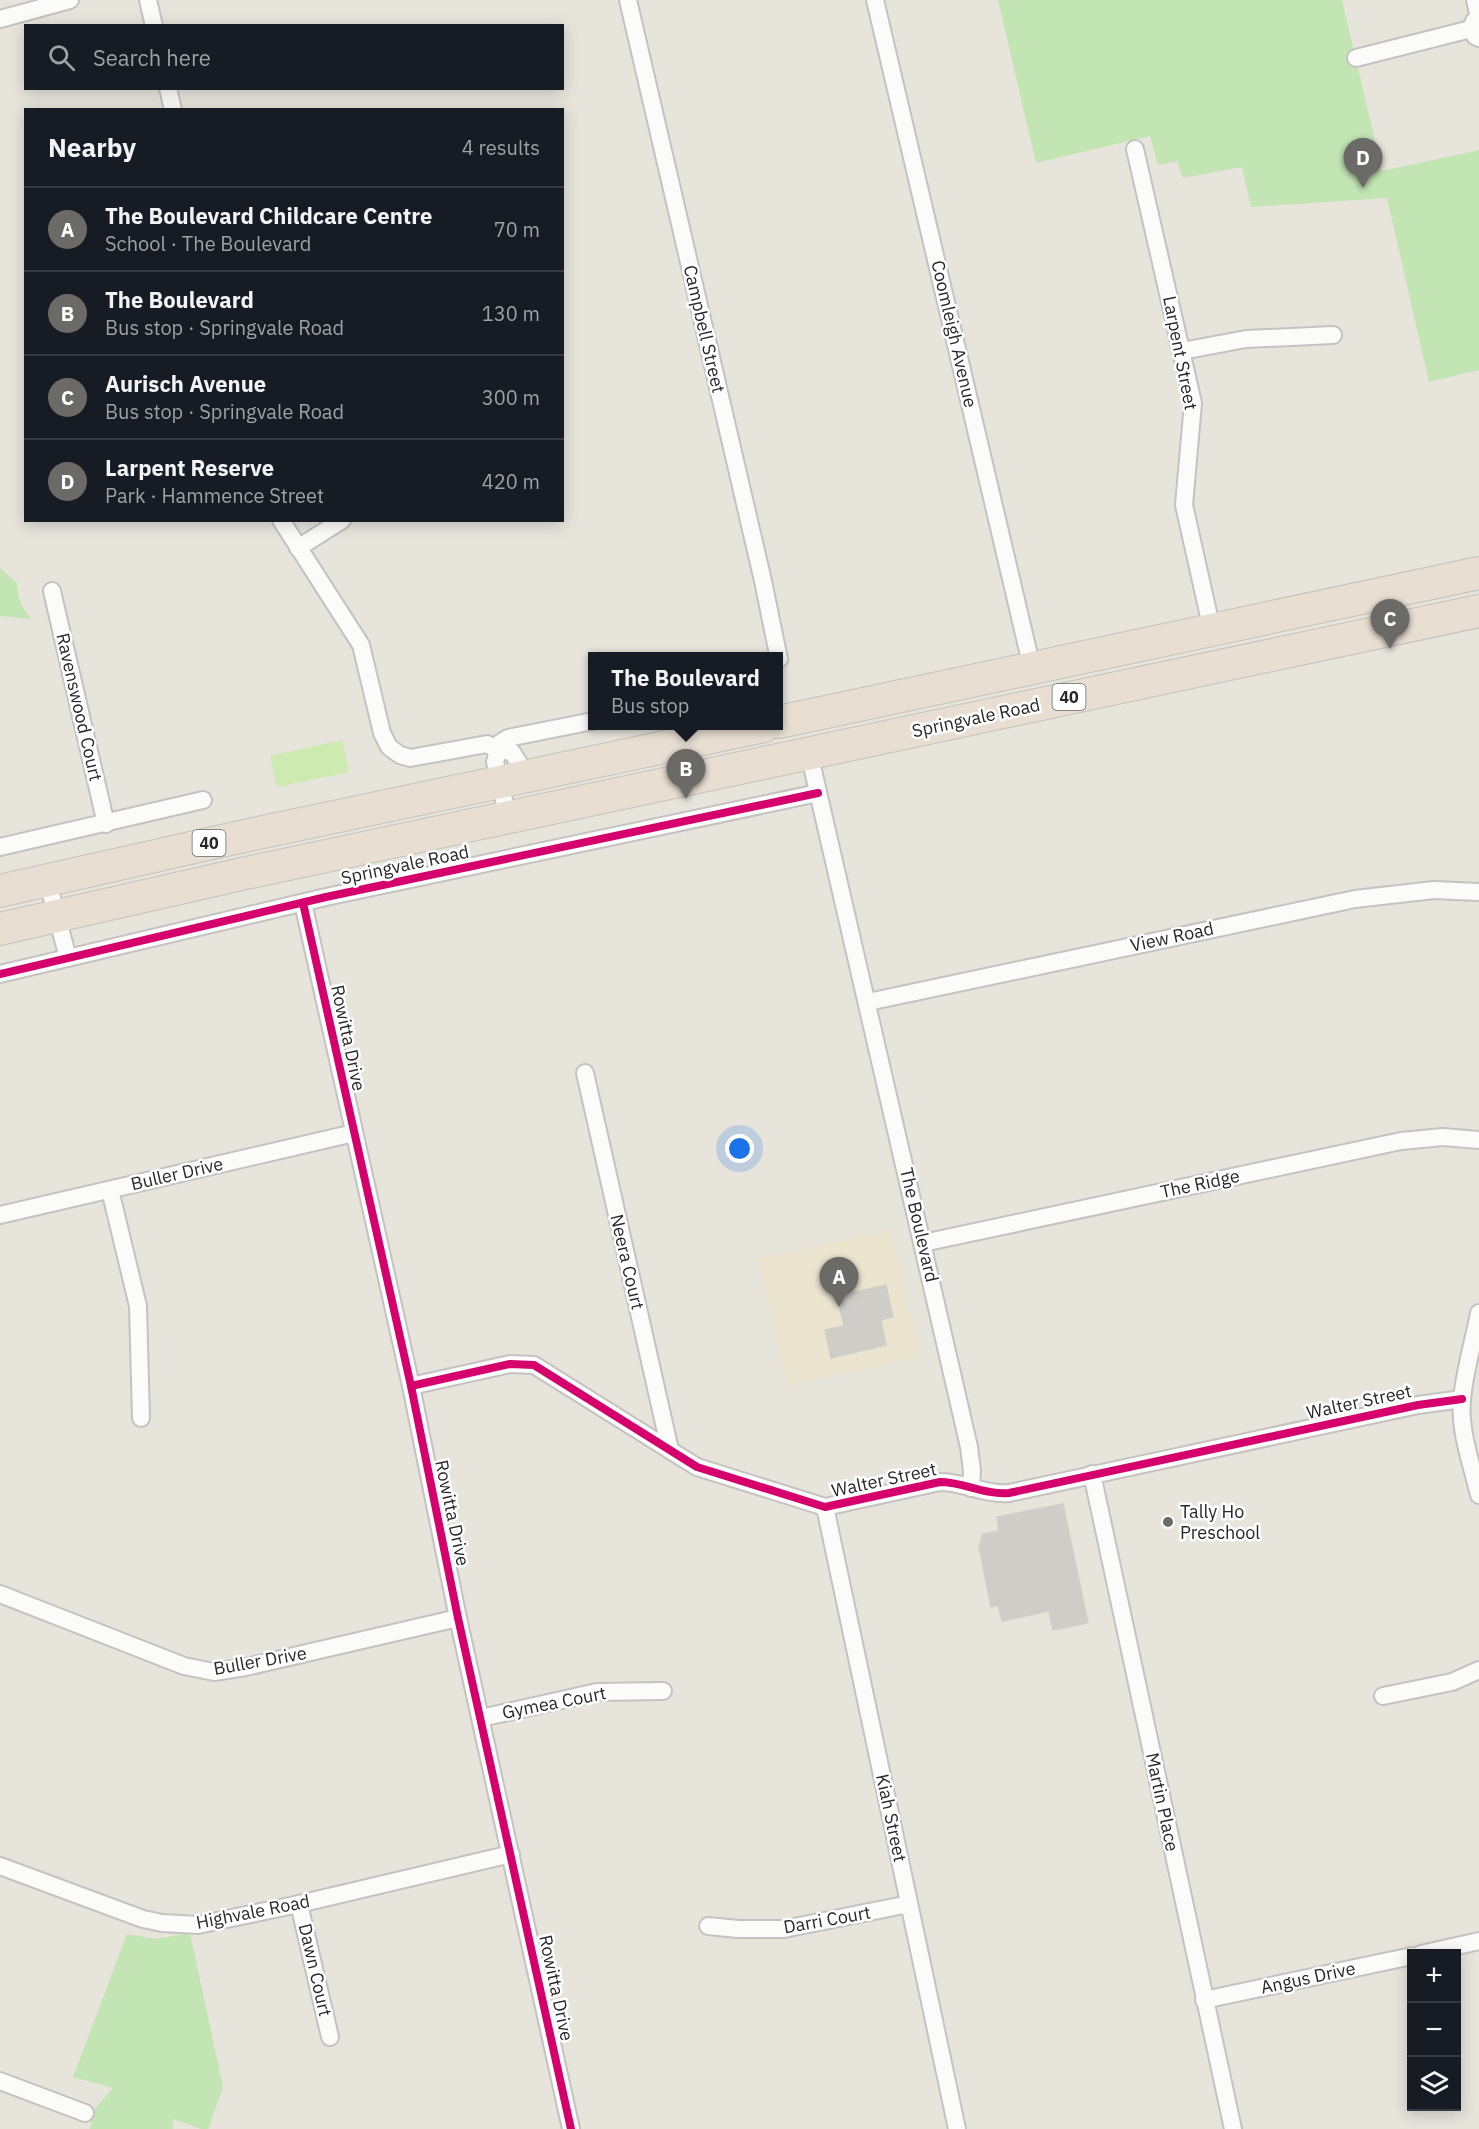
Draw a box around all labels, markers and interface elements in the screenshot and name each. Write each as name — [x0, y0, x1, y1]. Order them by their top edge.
search box — [24, 24, 564, 90]
icon: search — [45, 41, 78, 74]
text: Search here — [93, 43, 211, 72]
text: Nearby — [48, 130, 136, 164]
text: 4 results — [462, 134, 540, 161]
pin: D — [1344, 138, 1382, 188]
text: The Boulevard Childcare Centre — [105, 201, 432, 230]
text: A — [61, 216, 74, 243]
text: 70 m — [494, 216, 540, 243]
text: School · The Boulevard — [105, 230, 311, 257]
street label: Coomleigh Avenue — [926, 258, 983, 410]
street label: Campbell Street — [679, 263, 730, 395]
text: The Boulevard — [105, 285, 254, 314]
street label: Larpent Street — [1158, 294, 1203, 412]
text: B — [61, 300, 74, 327]
text: 130 m — [482, 300, 540, 327]
text: Bus stop · Springvale Road — [105, 314, 344, 341]
text: Aurisch Avenue — [105, 369, 266, 398]
text: C — [61, 384, 74, 411]
text: 300 m — [482, 384, 540, 411]
text: Bus stop · Springvale Road — [105, 398, 344, 425]
text: Larpent Reserve — [105, 453, 274, 482]
text: D — [61, 468, 74, 495]
text: 420 m — [482, 468, 540, 495]
text: Park · Hammence Street — [105, 482, 324, 509]
pin: C — [1370, 600, 1410, 649]
street label: Ravenswood Court — [51, 631, 108, 783]
popup — [588, 652, 783, 730]
text: The Boulevard — [611, 663, 760, 692]
road number: 40 — [1052, 684, 1086, 710]
text: Bus stop — [611, 692, 689, 719]
street label: Springvale Road — [910, 693, 1042, 742]
pin: B — [666, 750, 706, 799]
road number: 40 — [192, 830, 226, 856]
street label: Springvale Road — [339, 840, 471, 889]
street label: View Road — [1128, 916, 1216, 957]
street label: Rowitta Drive — [326, 983, 371, 1093]
your location — [725, 1134, 754, 1163]
street label: Buller Drive — [128, 1152, 225, 1195]
street label: The Ridge — [1158, 1164, 1242, 1203]
street label: The Boulevard — [895, 1165, 944, 1284]
street label: Neera Court — [605, 1212, 650, 1312]
pin: A — [820, 1258, 858, 1307]
street label: Walter Street — [1304, 1379, 1413, 1424]
street label: Walter Street — [829, 1457, 938, 1502]
street label: Rowitta Drive — [430, 1458, 475, 1568]
place label: Tally Ho Preschool — [1180, 1500, 1260, 1544]
marker: Tally Ho Preschool — [1161, 1515, 1175, 1529]
street label: Buller Drive — [212, 1641, 308, 1680]
street label: Gymea Court — [500, 1681, 608, 1724]
street label: Martin Place — [1141, 1750, 1184, 1854]
street label: Kiah Street — [871, 1772, 912, 1864]
street label: Highvale Road — [194, 1889, 312, 1934]
street label: Darri Court — [782, 1901, 872, 1938]
street label: Dawn Court — [294, 1921, 337, 2018]
street label: Rowitta Drive — [534, 1933, 579, 2043]
map controls — [1407, 1949, 1461, 2111]
button: + — [1407, 1949, 1461, 2003]
street label: Angus Drive — [1258, 1956, 1357, 1999]
button: − — [1407, 2003, 1461, 2057]
button: layers — [1407, 2057, 1461, 2111]

